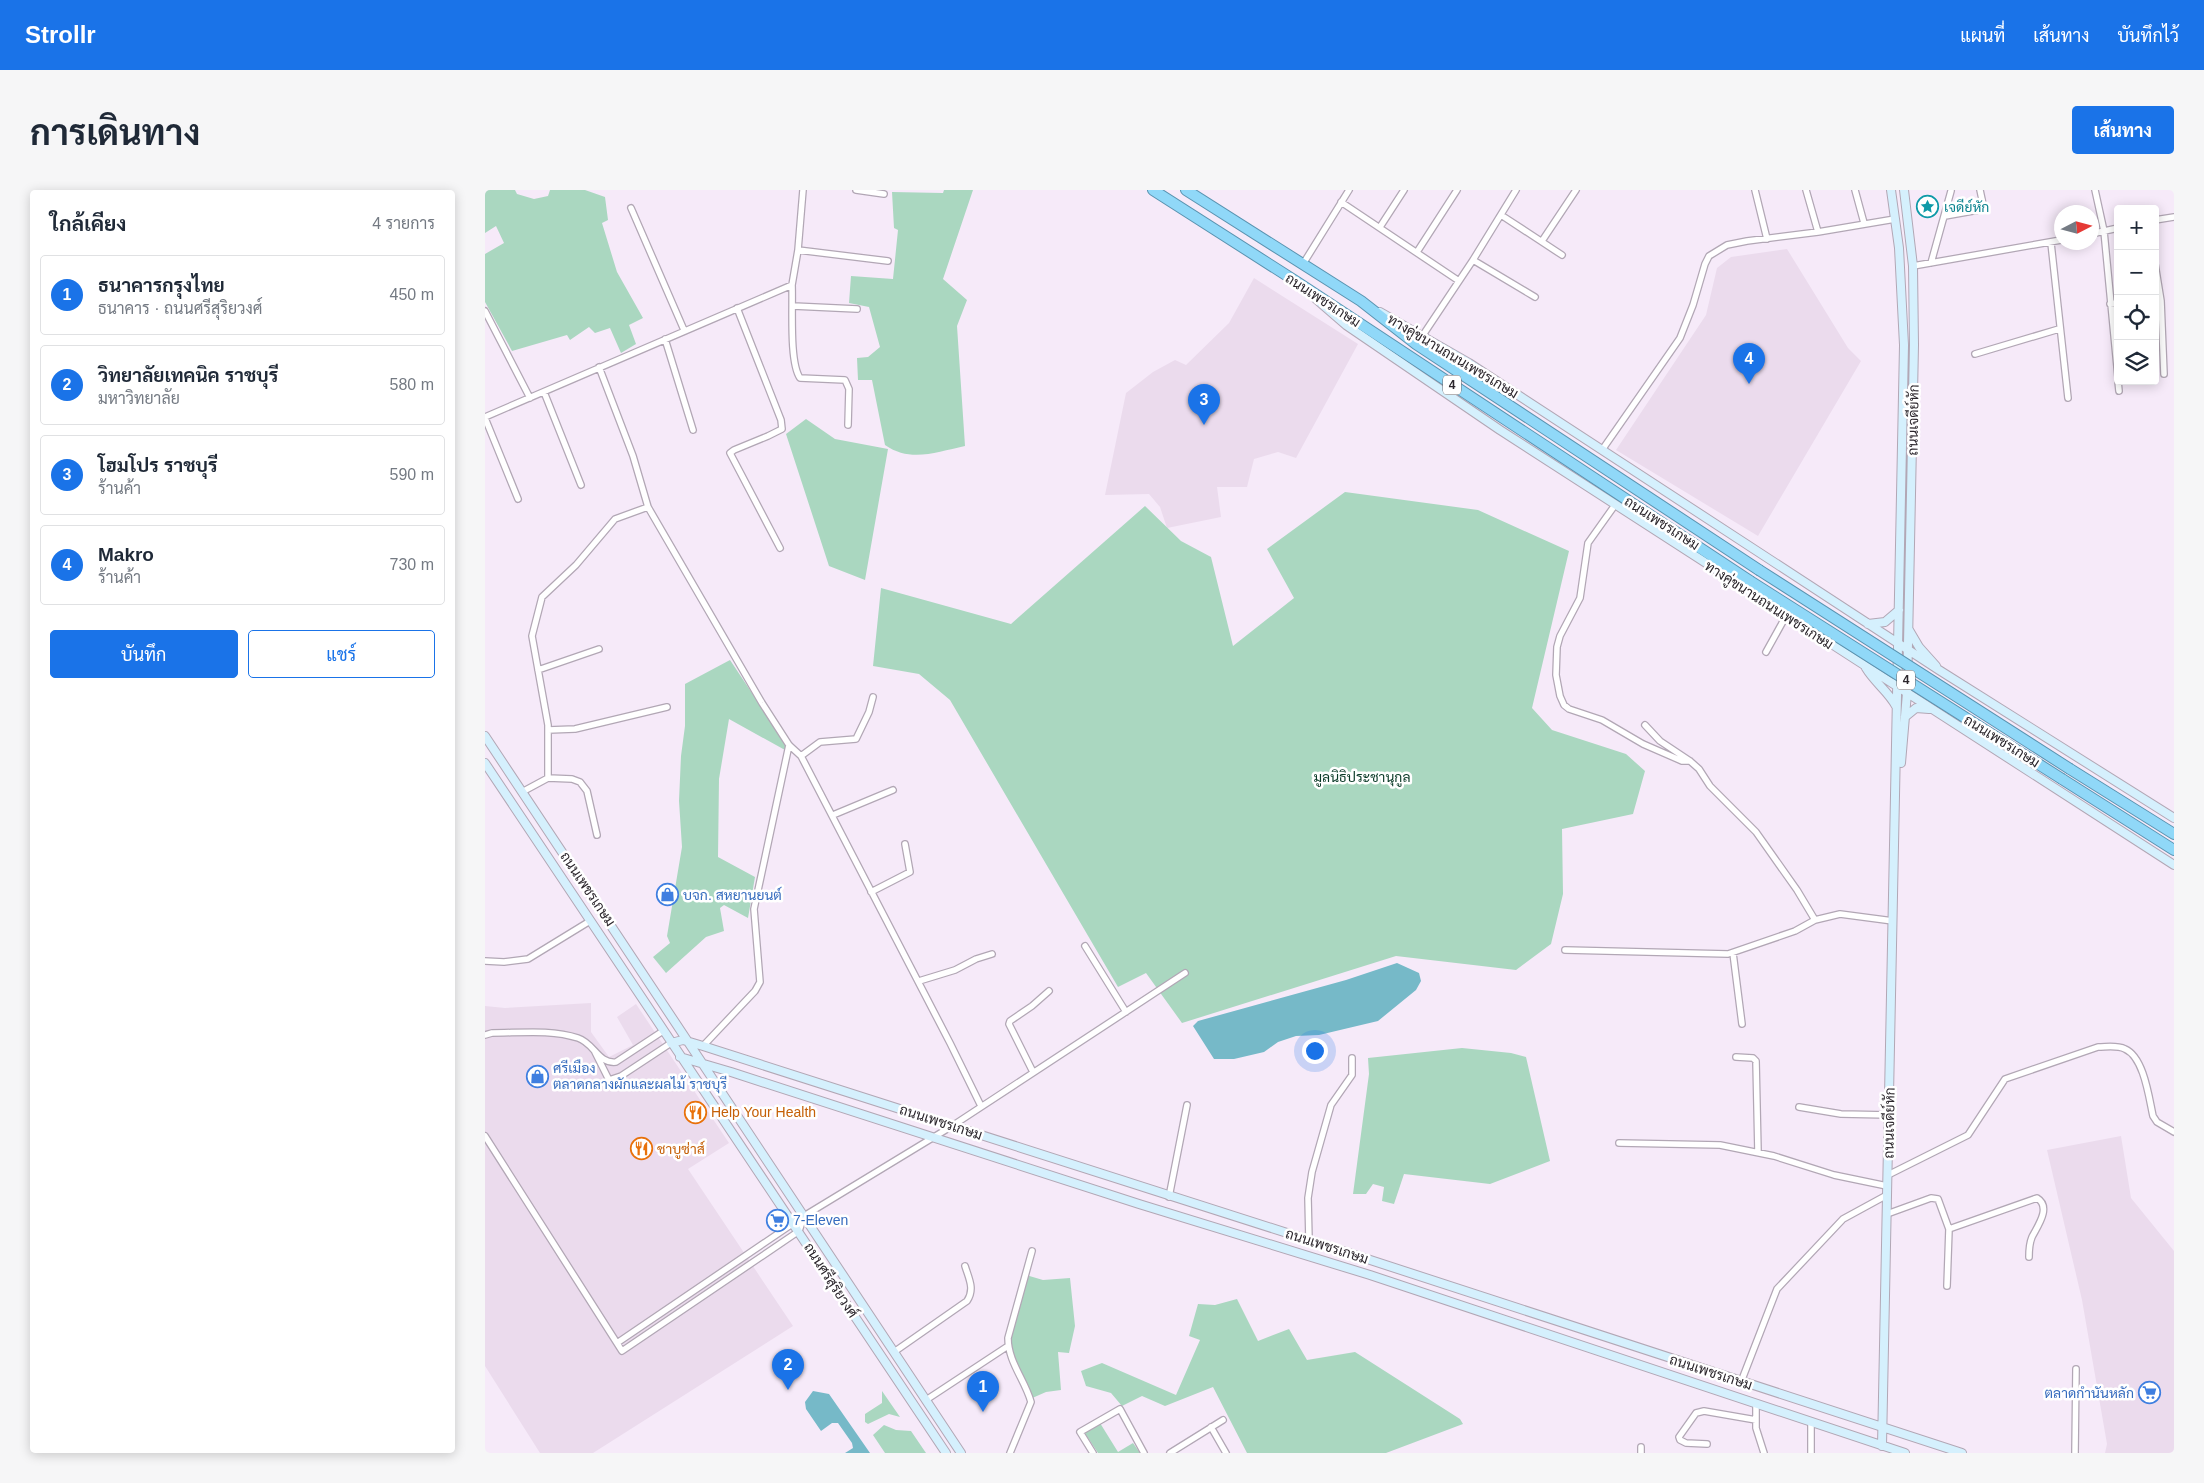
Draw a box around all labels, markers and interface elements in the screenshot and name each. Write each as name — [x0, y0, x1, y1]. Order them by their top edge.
text: Strollr — [25, 21, 96, 48]
text: แผนที่ — [1960, 26, 2005, 46]
text: เส้นทาง — [2033, 26, 2089, 46]
text: บันทึกไว้ — [2117, 26, 2179, 46]
button: เส้นทาง — [2072, 106, 2174, 154]
text: การเดินทาง — [30, 113, 200, 152]
place icon: เจดีย์หัก — [1916, 195, 1940, 219]
place label: เจดีย์หัก — [1944, 198, 1989, 215]
north arrow — [2054, 205, 2099, 250]
map controls — [2114, 205, 2159, 385]
button: + — [2114, 205, 2159, 250]
text: ใกล้เคียง — [50, 212, 126, 235]
text: 4 รายการ — [372, 215, 435, 232]
button: − — [2114, 250, 2159, 295]
street label: ถนนเพชรเกษม — [1283, 270, 1363, 330]
text: ธนาคารกรุงไทย — [98, 275, 225, 296]
text: 1 — [63, 286, 71, 303]
text: 450 m — [390, 286, 434, 303]
button: locate — [2114, 295, 2159, 340]
text: ธนาคาร · ถนนศรีสุริยวงศ์ — [98, 300, 262, 317]
street label: ทางคู่ขนานถนนเพชรเกษม — [1384, 311, 1521, 403]
button: layers — [2114, 340, 2159, 385]
pin: 4 — [1733, 343, 1765, 384]
text: วิทยาลัยเทคนิค ราชบุรี — [98, 365, 278, 386]
text: 2 — [63, 376, 71, 393]
text: 580 m — [390, 376, 434, 393]
road number: 4 — [1443, 376, 1461, 394]
pin: 3 — [1188, 384, 1220, 425]
street label: ถนนเจดีย์หัก — [1903, 384, 1922, 456]
text: มหาวิทยาลัย — [98, 390, 180, 407]
text: โฮมโปร ราชบุรี — [98, 455, 217, 476]
text: 3 — [63, 466, 71, 483]
text: 590 m — [390, 466, 434, 483]
text: ร้านค้า — [98, 480, 141, 497]
street label: ถนนเพชรเกษม — [1622, 493, 1702, 553]
text: Makro — [98, 544, 154, 565]
text: 4 — [63, 556, 71, 573]
text: 730 m — [390, 556, 434, 573]
street label: ทางคู่ขนานถนนเพชรเกษม — [1701, 557, 1836, 654]
text: ร้านค้า — [98, 569, 141, 586]
button: บันทึก — [50, 630, 238, 678]
button: แชร์ — [248, 630, 435, 678]
road number: 4 — [1897, 670, 1915, 690]
street label: ถนนเพชรเกษม — [1961, 711, 2043, 771]
park label: มูลนิธิประชานุกูล — [1313, 769, 1411, 787]
street label: ถนนเพชรเกษม — [557, 849, 619, 929]
shop icon: บจก. สหยานยนต์ — [655, 883, 679, 907]
place label: บจก. สหยานยนต์ — [683, 886, 782, 903]
your location — [1302, 1038, 1328, 1064]
place label: ศรีเมือง ตลาดกลางผักและผลไม้ ราชบุรี — [553, 1059, 727, 1094]
shop icon: ศรีเมือง ตลาดกลางผักและผลไม้ ราชบุรี — [525, 1064, 549, 1088]
street label: ถนนเจดีย์หัก — [1879, 1087, 1898, 1159]
restaurant icon: Help Your Health — [683, 1100, 707, 1124]
street label: ถนนเพชรเกษม — [898, 1101, 984, 1143]
place label: Help Your Health — [711, 1104, 816, 1120]
restaurant icon: ชาบูซ่าส์ — [629, 1137, 653, 1161]
place label: ชาบูซ่าส์ — [657, 1140, 705, 1159]
supermarket icon: 7-Eleven — [765, 1208, 789, 1232]
place label: 7-Eleven — [793, 1212, 848, 1228]
street label: ถนนเพชรเกษม — [1284, 1225, 1370, 1267]
street label: ถนนศรีสุริยวงศ์ — [799, 1239, 862, 1322]
pin: 2 — [772, 1349, 804, 1390]
street label: ถนนเพชรเกษม — [1668, 1351, 1754, 1393]
pin: 1 — [967, 1371, 999, 1412]
supermarket icon: ตลาดกำนันหลัก — [2138, 1381, 2162, 1405]
place label: ตลาดกำนันหลัก — [2045, 1385, 2134, 1401]

